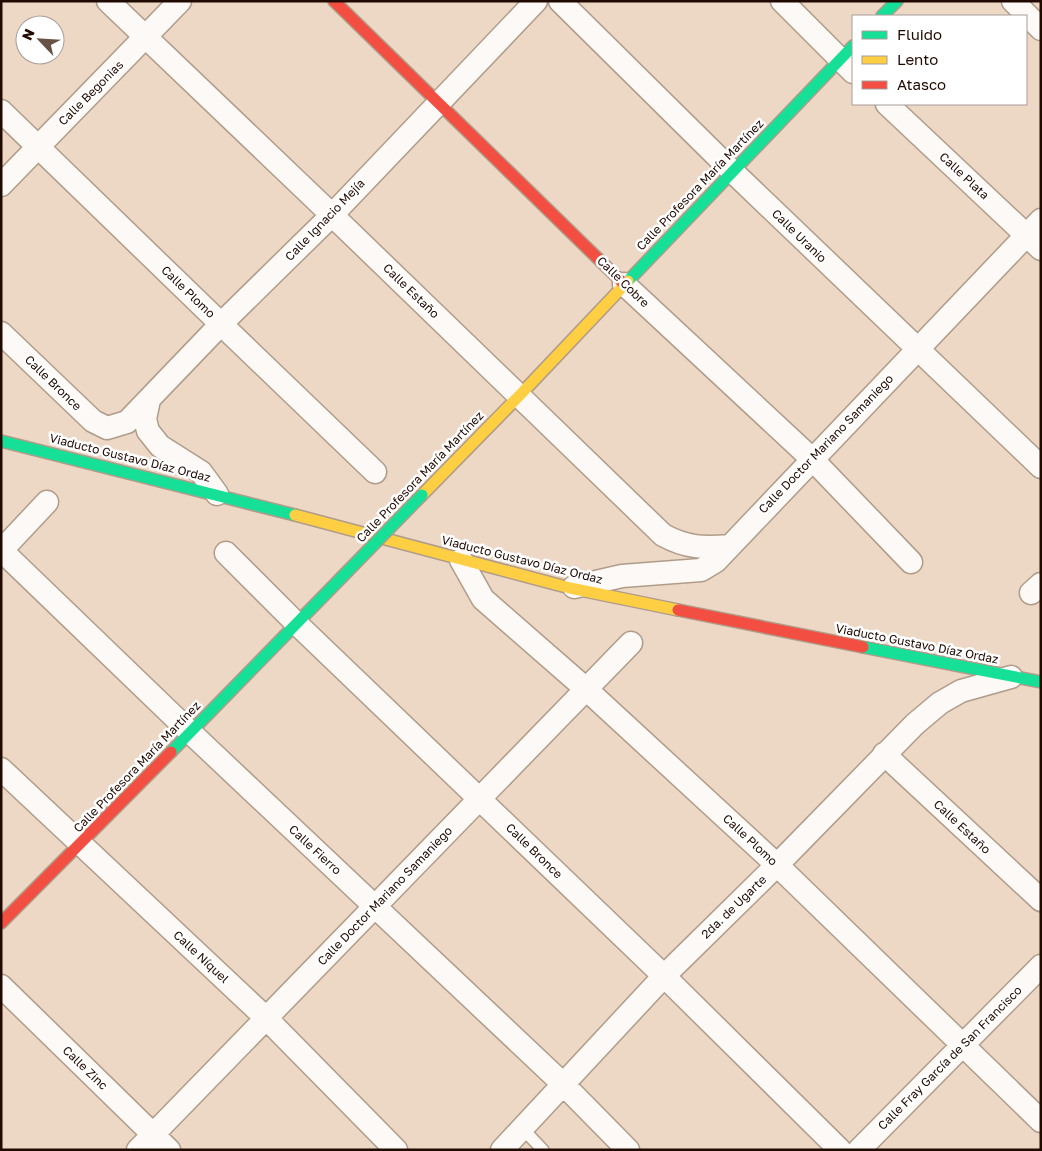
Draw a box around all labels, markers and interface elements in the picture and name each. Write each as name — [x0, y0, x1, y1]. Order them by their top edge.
north arrow — [15, 15, 65, 65]
legend — [852, 15, 1027, 105]
text: Fluido — [897, 25, 942, 43]
text: N — [18, 26, 38, 43]
text: Lento — [897, 50, 938, 68]
street label: Calle Begonias — [55, 57, 126, 128]
text: Atasco — [897, 75, 946, 93]
street label: Calle Profesora María Martínez — [633, 116, 766, 253]
street label: Calle Plata — [936, 149, 992, 202]
street label: Calle Ignacio Mejía — [282, 176, 368, 264]
street label: Calle Uranio — [769, 206, 830, 265]
street label: Calle Cobre — [594, 253, 653, 310]
street label: Calle Estaño — [380, 260, 443, 321]
street label: Calle Plomo — [158, 262, 218, 321]
street label: Calle Bronce — [22, 352, 85, 413]
street label: Calle Doctor Mariano Samaniego — [755, 371, 896, 516]
street label: Calle Profesora María Martínez — [353, 408, 486, 545]
street label: Viaducto Gustavo Díaz Ordaz — [48, 430, 212, 485]
street label: Viaducto Gustavo Díaz Ordaz — [440, 532, 604, 587]
street label: Viaducto Gustavo Díaz Ordaz — [834, 620, 1000, 667]
street label: Calle Profesora María Martínez — [70, 698, 203, 835]
street label: Calle Estaño — [931, 796, 994, 857]
street label: Calle Plomo — [720, 811, 781, 869]
street label: Calle Bronce — [503, 820, 566, 881]
street label: Calle Fierro — [286, 822, 345, 878]
street label: Calle Doctor Mariano Samaniego — [314, 823, 455, 968]
street label: 2da. de Ugarte — [698, 872, 769, 941]
street label: Calle Níquel — [171, 927, 232, 986]
street label: Calle Fray García de San Francisco — [874, 982, 1025, 1133]
street label: Calle Zinc — [60, 1043, 111, 1093]

